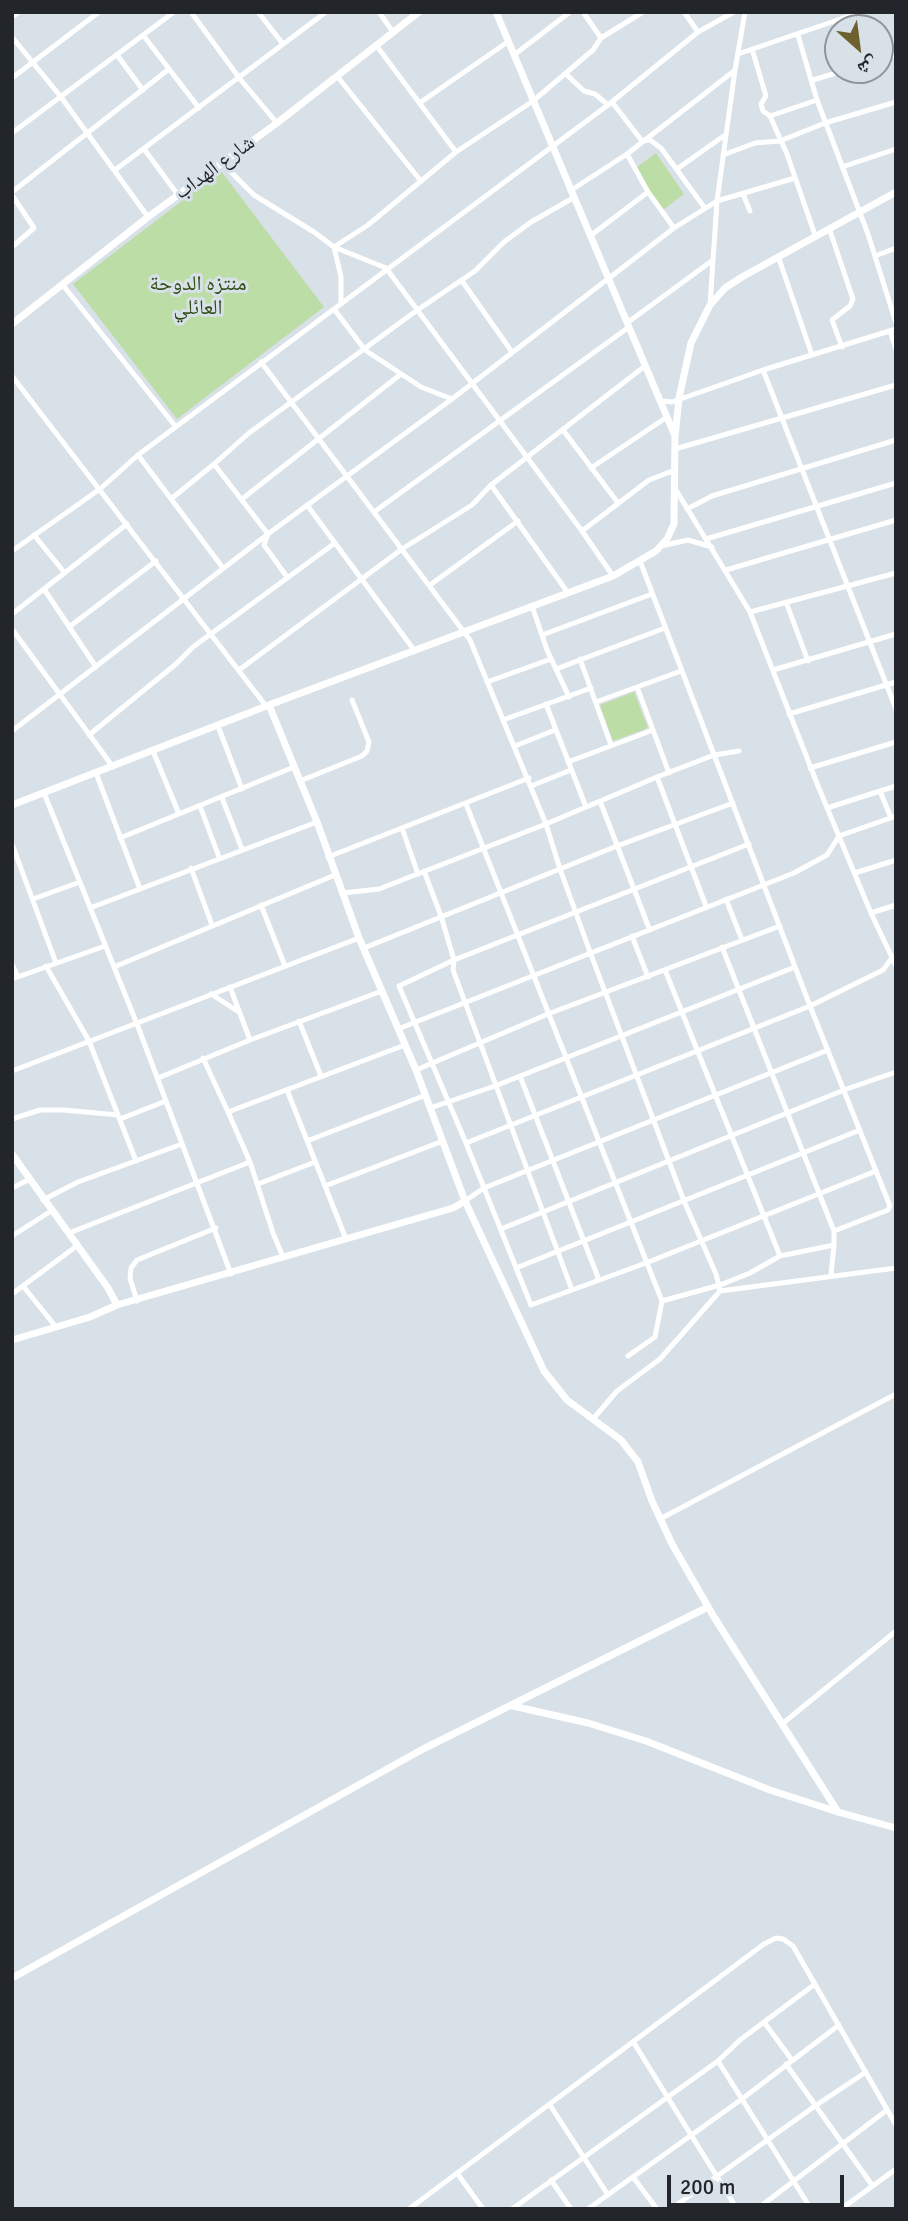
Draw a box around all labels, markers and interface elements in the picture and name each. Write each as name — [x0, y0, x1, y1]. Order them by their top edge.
north arrow — [824, 14, 894, 84]
text: ش — [853, 50, 882, 81]
street label: شارع الهداب — [170, 130, 260, 206]
park label: منتزه الدوحة العائلي — [149, 271, 247, 321]
scale bar — [670, 2162, 847, 2206]
text: 200 m — [680, 2174, 735, 2200]

